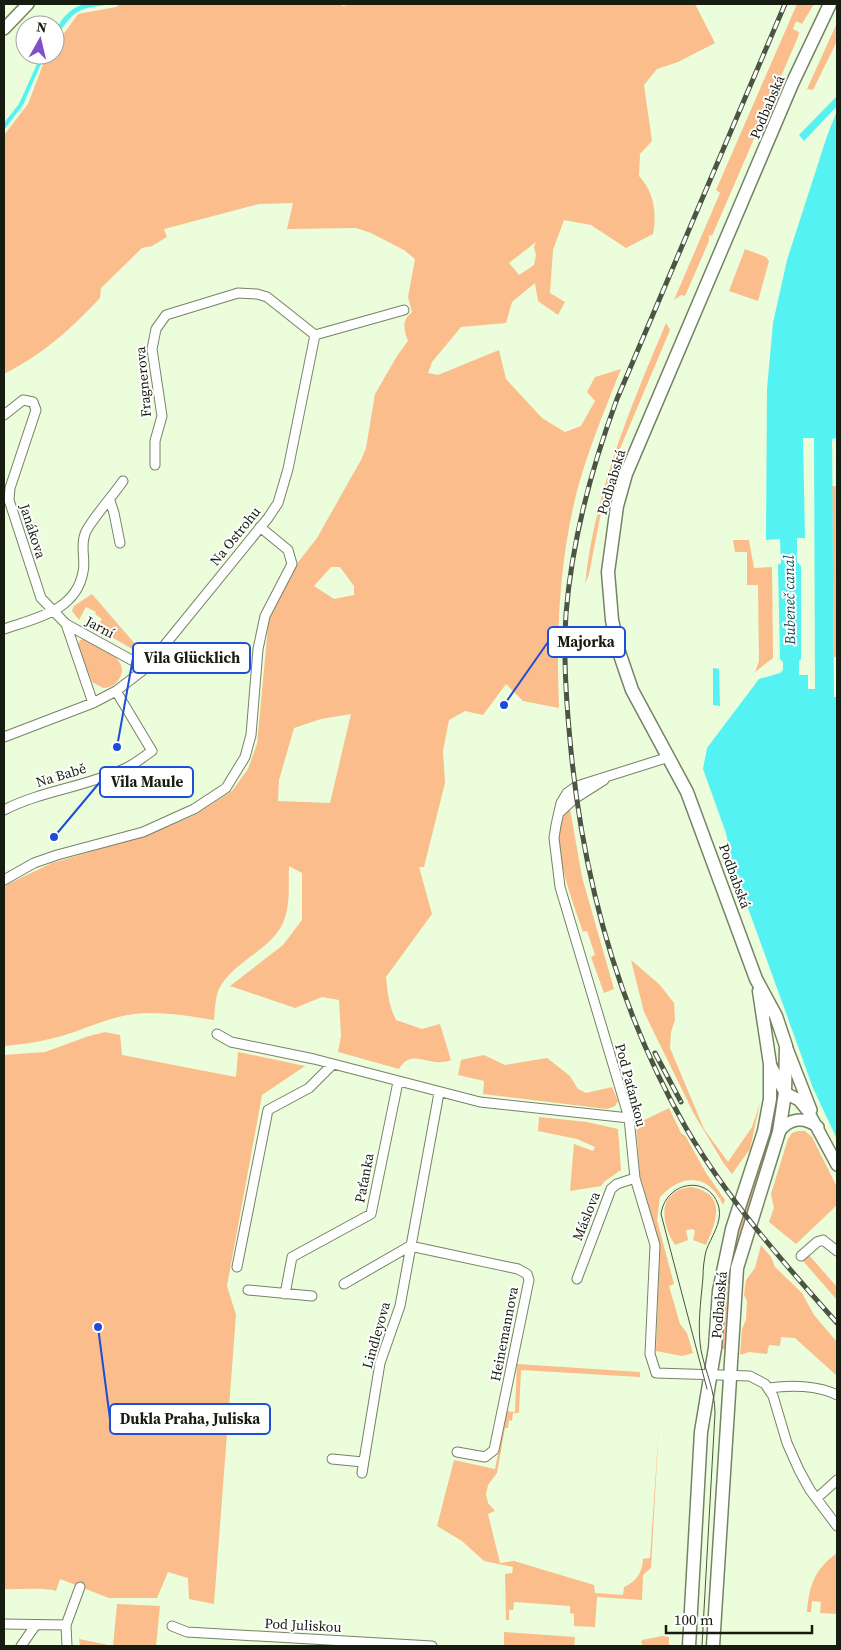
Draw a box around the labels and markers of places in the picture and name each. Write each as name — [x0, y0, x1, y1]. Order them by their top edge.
callout: Majorka — [548, 627, 625, 657]
callout: Vila Glücklich — [133, 643, 250, 673]
callout: Vila Maule — [100, 767, 193, 797]
callout: Dukla Praha, Juliska — [110, 1404, 270, 1434]

